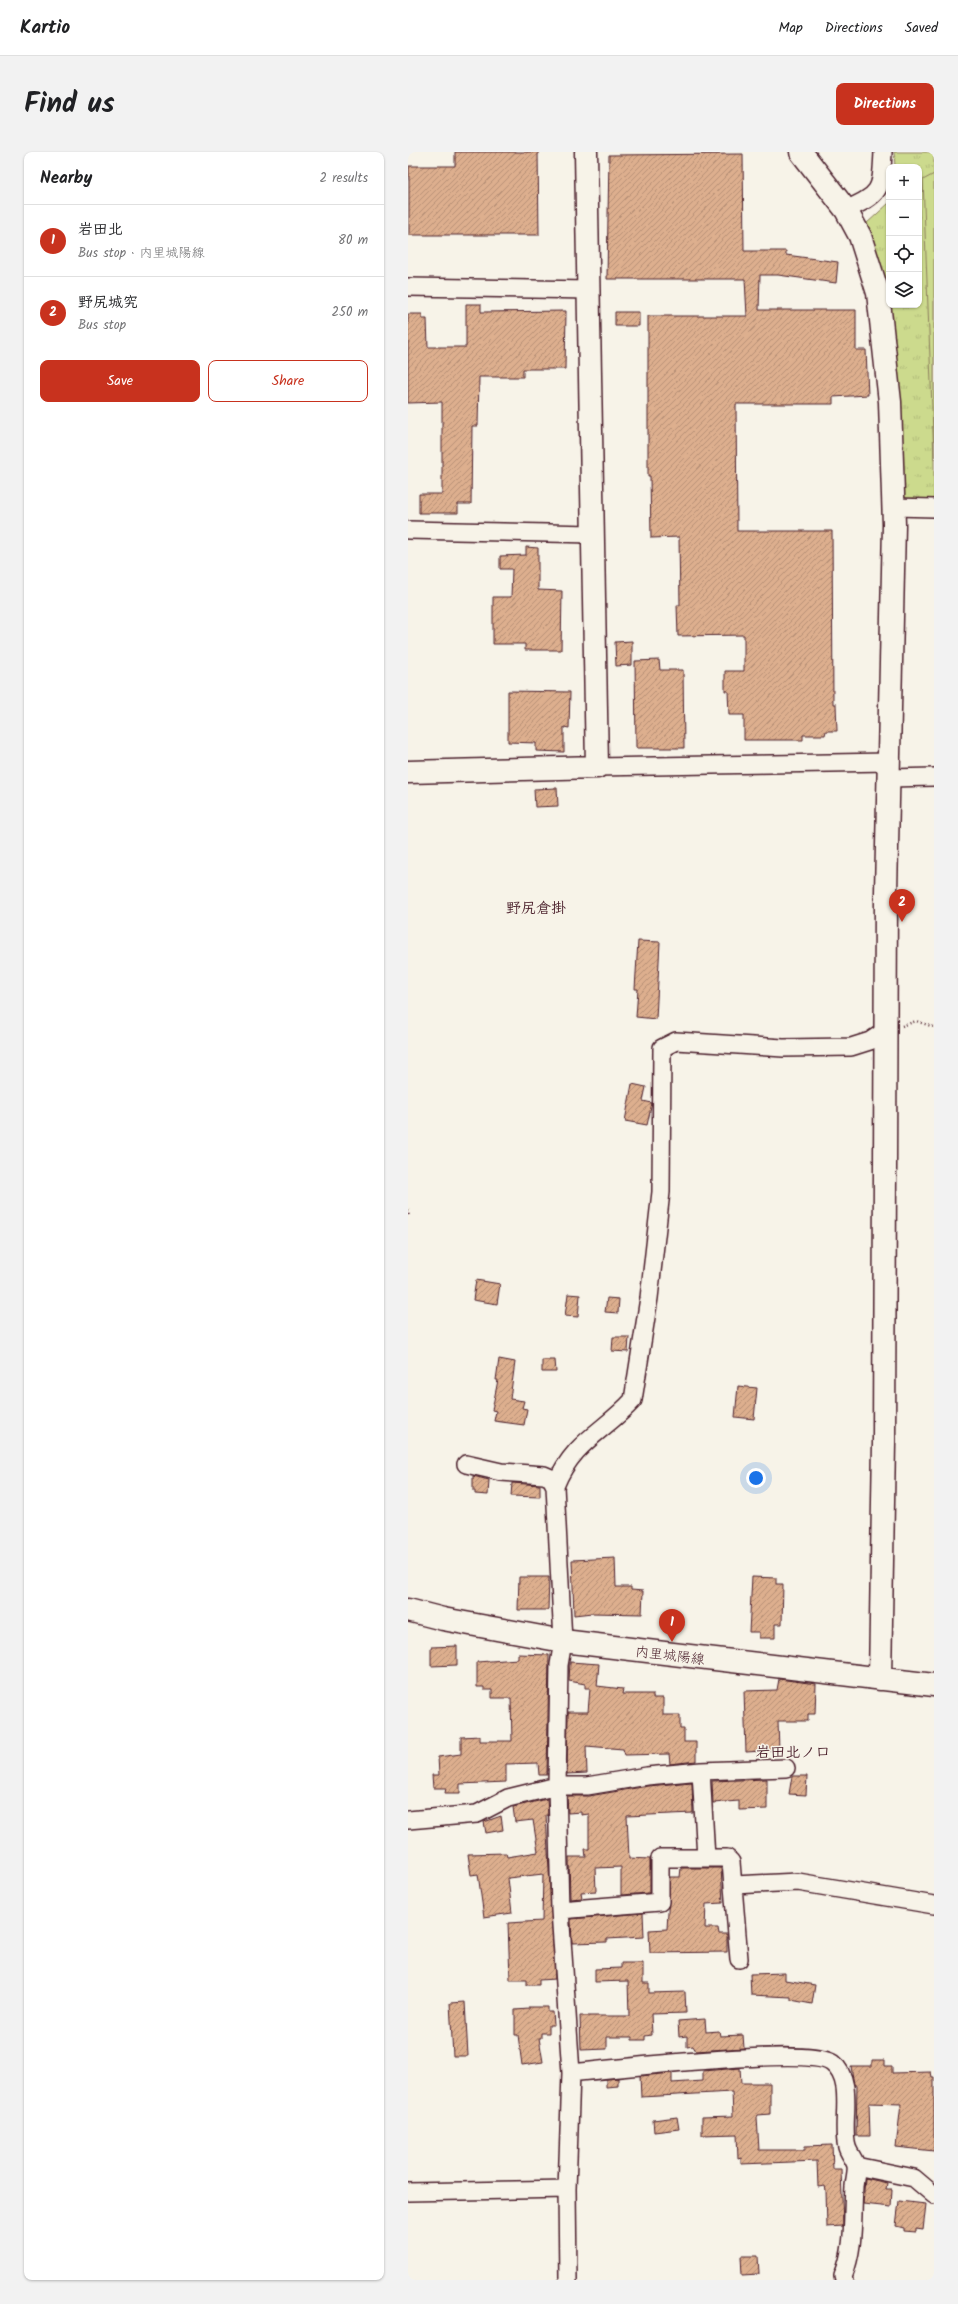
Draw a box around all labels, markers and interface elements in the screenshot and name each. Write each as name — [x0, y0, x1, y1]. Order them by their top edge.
text: Kartio — [20, 13, 70, 43]
text: Map — [778, 17, 803, 39]
text: Directions — [825, 17, 883, 39]
text: Saved — [905, 17, 938, 39]
text: Find us — [24, 82, 115, 127]
button: Directions — [836, 83, 934, 125]
map controls — [886, 164, 922, 308]
button: + — [886, 164, 922, 200]
text: Nearby — [40, 165, 92, 192]
text: 2 results — [320, 168, 368, 189]
button: − — [886, 200, 922, 236]
text: 岩田北 — [78, 218, 123, 242]
text: 1 — [51, 230, 55, 251]
text: 80 m — [338, 230, 368, 251]
button: locate — [886, 236, 922, 272]
text: Bus stop · 内里城陽線 — [78, 243, 204, 264]
button: layers — [886, 272, 922, 308]
text: 野尻城究 — [78, 291, 138, 315]
text: 2 — [49, 302, 57, 323]
text: 250 m — [331, 302, 368, 323]
text: Bus stop — [78, 315, 126, 336]
button: Save — [40, 360, 200, 402]
button: Share — [208, 360, 368, 402]
pin: 2 — [889, 889, 915, 922]
district label: 野尻倉掛 — [506, 897, 566, 921]
your location — [746, 1468, 766, 1488]
pin: 1 — [659, 1609, 685, 1642]
street label: 内里城陽線 — [634, 1641, 706, 1671]
district label: 岩田北ノ口 — [755, 1741, 831, 1765]

